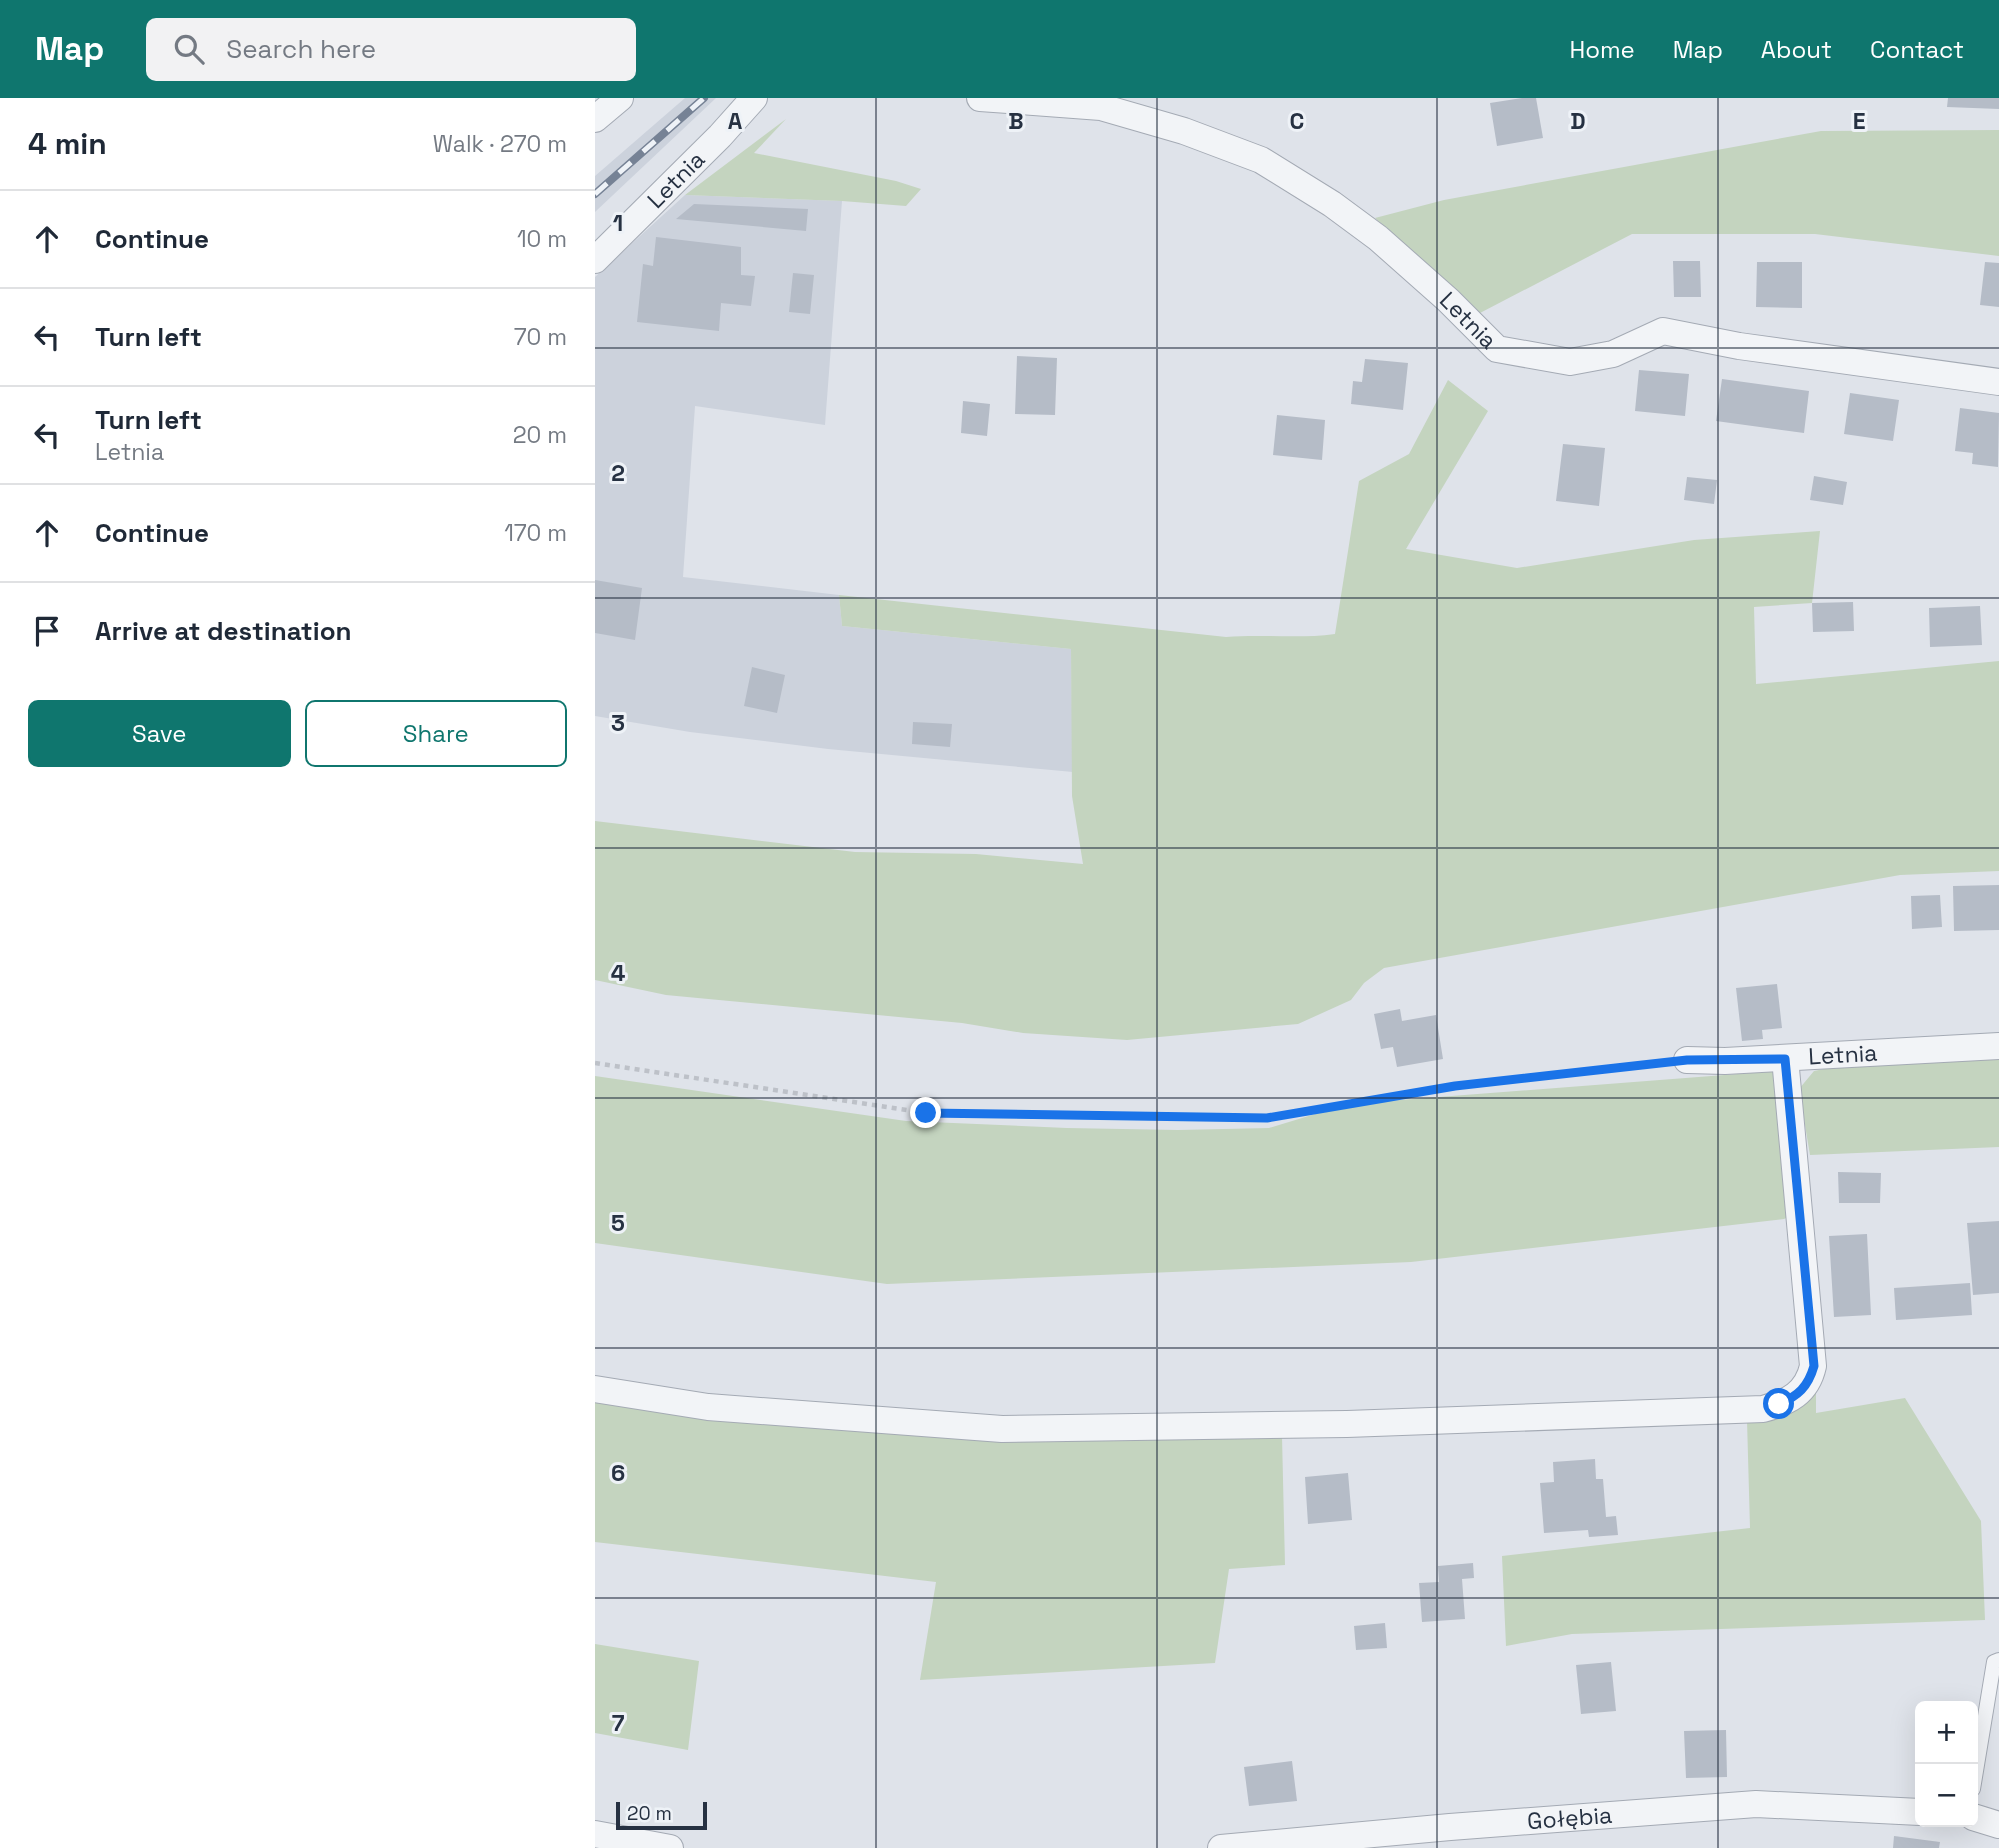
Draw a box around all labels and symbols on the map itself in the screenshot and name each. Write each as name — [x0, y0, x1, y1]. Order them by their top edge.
text: A — [728, 106, 743, 136]
text: B — [1008, 106, 1024, 136]
text: C — [1290, 106, 1304, 136]
text: D — [1570, 106, 1586, 136]
text: E — [1853, 106, 1865, 136]
street label: Letnia — [641, 145, 711, 215]
text: 1 — [613, 208, 623, 238]
street label: Letnia — [1433, 285, 1503, 355]
text: 2 — [611, 458, 625, 488]
text: 3 — [611, 708, 625, 738]
text: 4 — [611, 958, 626, 988]
street label: Letnia — [1807, 1038, 1878, 1071]
route end — [910, 1097, 941, 1128]
text: 5 — [611, 1208, 625, 1238]
route start — [1763, 1388, 1794, 1419]
text: 6 — [611, 1458, 625, 1488]
text: 7 — [612, 1708, 625, 1738]
scale bar — [616, 1799, 707, 1831]
street label: Gołębia — [1526, 1800, 1613, 1836]

